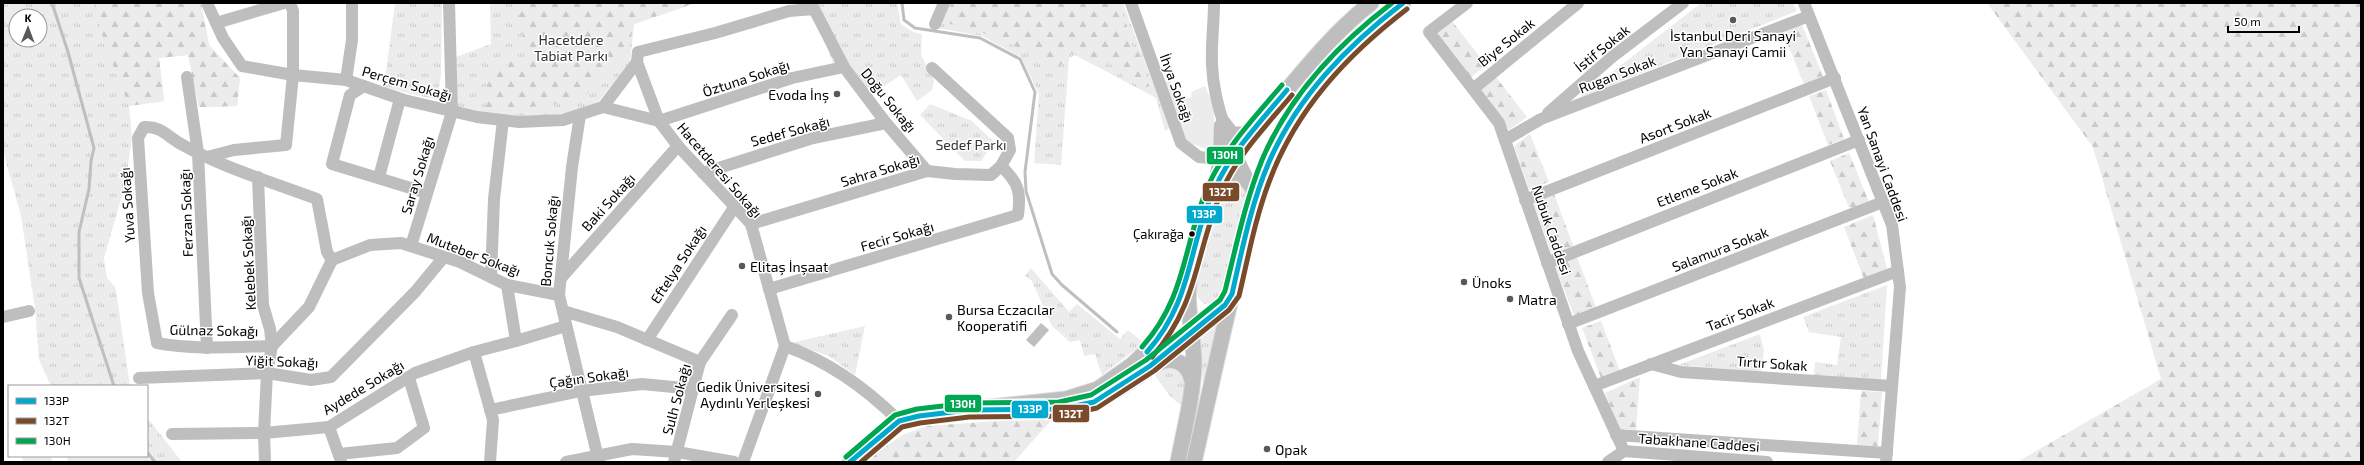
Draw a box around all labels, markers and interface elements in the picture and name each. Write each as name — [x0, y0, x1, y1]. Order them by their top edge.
north arrow — [8, 8, 48, 48]
scale bar — [2228, 8, 2299, 34]
text: K — [25, 11, 32, 24]
street label: Biye Sokak — [1474, 14, 1538, 70]
text: 50 m — [2234, 14, 2261, 28]
marker: İstanbul Deri Sanayi Yan Sanayi Camii — [1728, 15, 1738, 25]
street label: İstif Sokak — [1571, 21, 1633, 75]
place label: İstanbul Deri Sanayi Yan Sanayi Camii — [1670, 27, 1796, 60]
park label: Hacetdere Tabiat Parkı — [534, 31, 608, 64]
street label: İhya Sokağı — [1157, 51, 1197, 125]
street label: Rugan Sokak — [1576, 52, 1658, 96]
street label: Öztuna Sokağı — [700, 56, 792, 100]
street label: Perçem Sokağı — [360, 62, 454, 105]
street label: Doğu Sokağı — [858, 64, 920, 136]
place label: Evoda İnş — [768, 86, 829, 104]
marker: Evoda İnş — [832, 89, 842, 99]
street label: Asort Sokak — [1637, 104, 1713, 146]
street label: Yan Sanayi Caddesi — [1854, 104, 1912, 224]
street label: Sedef Sokağı — [749, 112, 831, 150]
street label: Hacetderesi Sokağı — [674, 119, 766, 221]
street label: Saray Sokağı — [397, 134, 437, 216]
park label: Sedef Parkı — [935, 136, 1007, 153]
line badge: 130H — [1206, 146, 1244, 165]
text: 130H — [1212, 148, 1238, 161]
street label: Sahra Sokağı — [838, 150, 922, 190]
street label: Etleme Sokak — [1654, 164, 1740, 210]
street label: Yuva Sokağı — [116, 167, 138, 243]
street label: Ferzan Sokağı — [176, 169, 196, 257]
street label: Baki Sokağı — [578, 170, 638, 234]
line badge: 132T — [1202, 182, 1240, 202]
street label: Nubuk Caddesi — [1529, 183, 1575, 277]
text: 132T — [1209, 185, 1233, 198]
street label: Boncuk Sokağı — [537, 195, 561, 287]
line badge: 133P — [1186, 205, 1223, 224]
text: 133P — [1192, 207, 1216, 220]
street label: Kelebek Sokağı — [237, 215, 259, 311]
street label: Fecir Sokağı — [858, 217, 936, 255]
street label: Eftelya Sokağı — [646, 222, 710, 306]
street label: Salamura Sokak — [1669, 223, 1771, 275]
place label: Çakırağa — [1133, 226, 1184, 243]
street label: Muteber Sokağı — [425, 228, 523, 280]
marker: Çakırağa — [1187, 229, 1197, 239]
place label: Elitaş İnşaat — [750, 258, 828, 276]
marker: Elitaş İnşaat — [737, 261, 747, 271]
place label: Ünoks — [1472, 274, 1512, 291]
marker: Ünoks — [1459, 277, 1469, 287]
place label: Matra — [1518, 291, 1557, 308]
street label: Tacir Sokak — [1704, 293, 1776, 335]
marker: Matra — [1505, 294, 1515, 304]
place label: Bursa Eczacılar Kooperatifi — [957, 301, 1055, 334]
marker: Bursa Eczacılar Kooperatifi — [944, 312, 954, 322]
street label: Gülnaz Sokağı — [169, 321, 259, 339]
street label: Yiğit Sokağı — [245, 351, 319, 371]
street label: Tırtır Sokak — [1736, 352, 1808, 374]
street label: Aydede Sokağı — [319, 356, 407, 418]
street label: Sulh Sokağı — [658, 361, 694, 437]
street label: Çağın Sokağı — [548, 363, 630, 392]
place label: Gedik Üniversitesi Aydınlı Yerleşkesi — [697, 378, 810, 412]
legend — [8, 385, 148, 457]
marker: Gedik Üniversitesi Aydınlı Yerleşkesi — [813, 389, 823, 399]
text: 133P — [44, 393, 69, 407]
line badge: 130H — [944, 394, 982, 413]
text: 130H — [950, 397, 976, 410]
line badge: 133P — [1011, 400, 1049, 419]
text: 133P — [1018, 402, 1042, 415]
line badge: 132T — [1052, 404, 1090, 423]
text: 132T — [1059, 407, 1083, 420]
text: 132T — [44, 413, 69, 427]
street label: Tabakhane Caddesi — [1638, 429, 1760, 455]
text: 130H — [44, 433, 71, 447]
place label: Opak — [1275, 441, 1307, 458]
marker: Opak — [1262, 444, 1272, 454]

